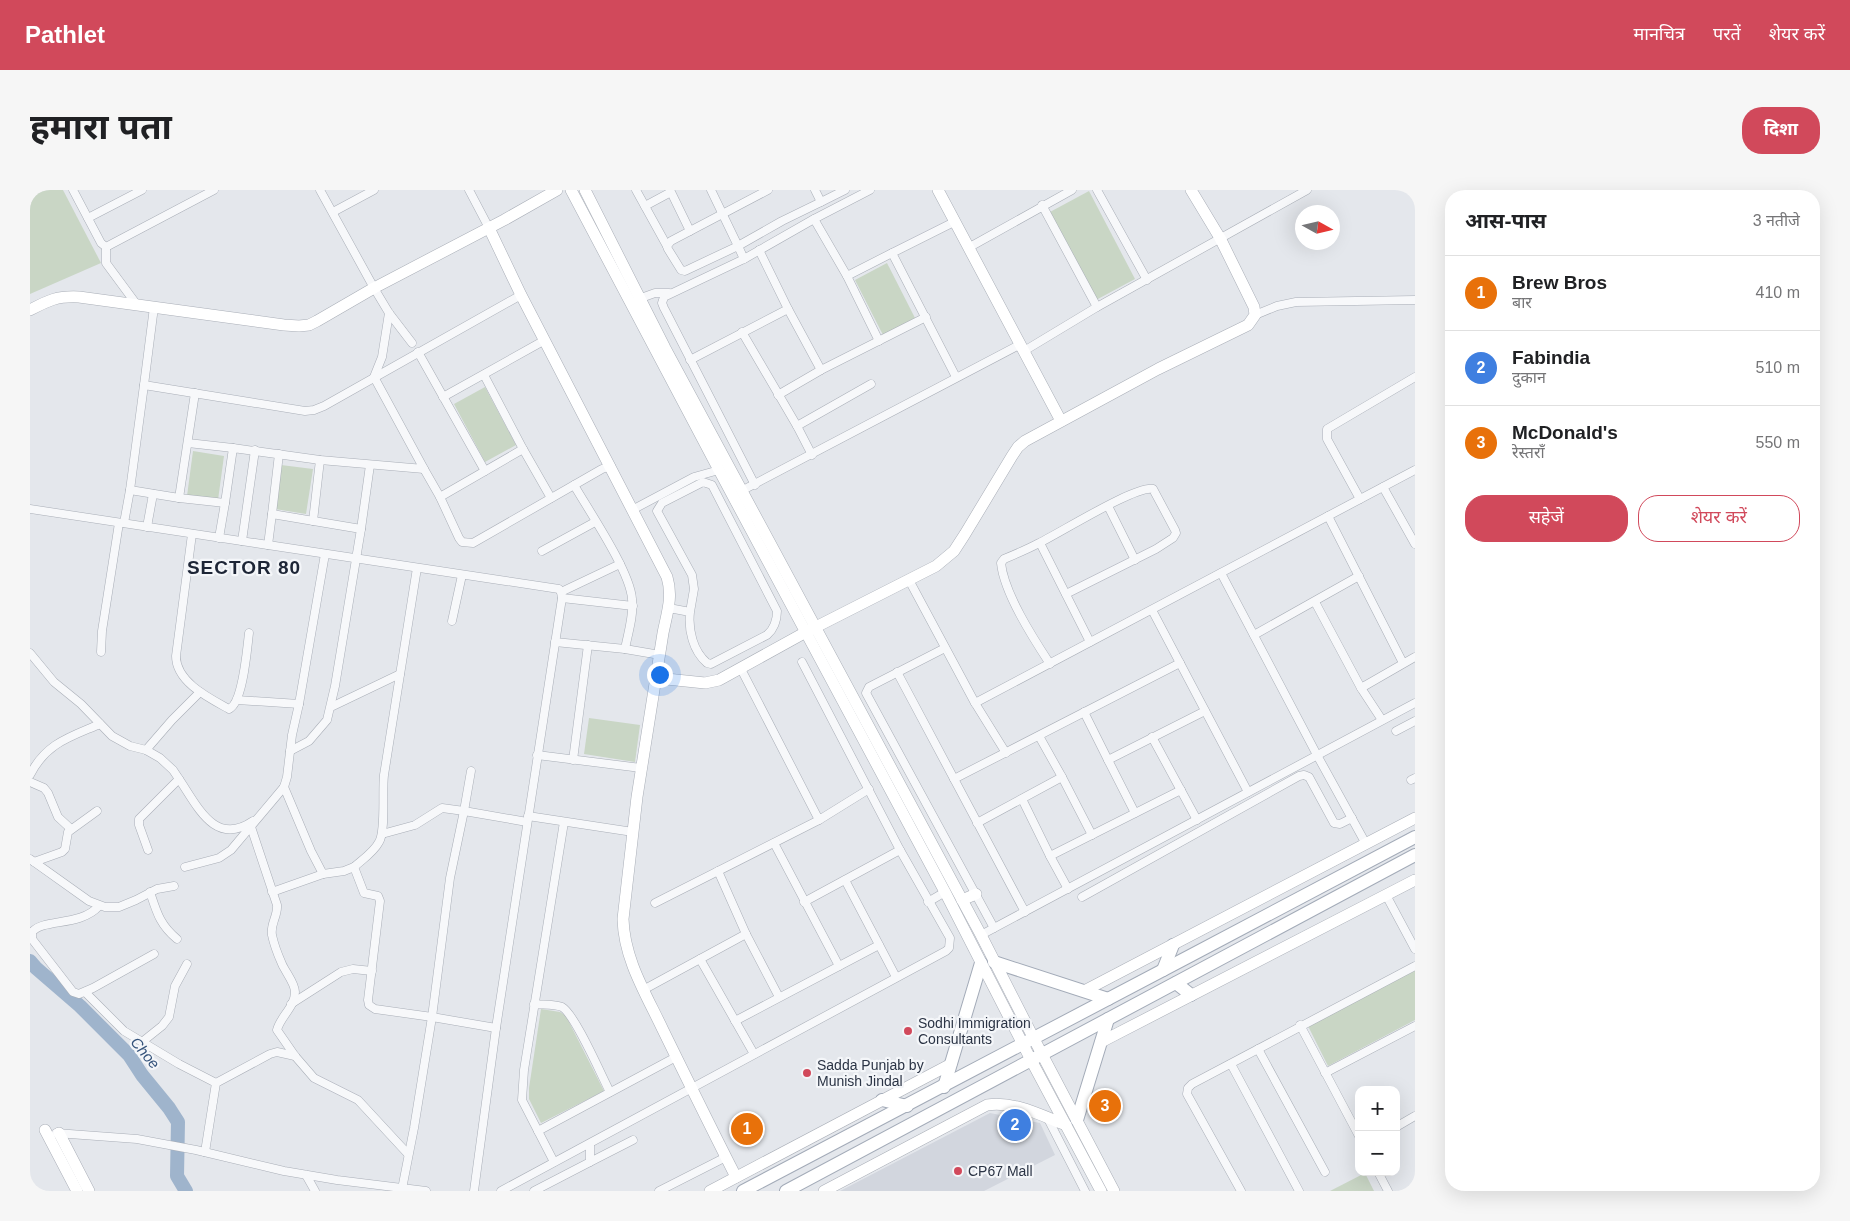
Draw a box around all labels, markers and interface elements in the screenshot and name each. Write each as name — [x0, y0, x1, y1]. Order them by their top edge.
text: Pathlet — [25, 21, 105, 48]
text: मानचित्र — [1633, 24, 1685, 44]
text: परतें — [1713, 24, 1741, 44]
text: शेयर करें — [1769, 24, 1825, 44]
text: हमारा पता — [30, 107, 172, 146]
button: दिशा — [1742, 107, 1820, 154]
north arrow — [1295, 205, 1340, 250]
text: आस-पास — [1465, 209, 1546, 232]
text: 3 नतीजे — [1753, 212, 1800, 229]
text: Brew Bros — [1512, 272, 1607, 293]
text: 1 — [1477, 284, 1485, 301]
text: 410 m — [1756, 284, 1800, 301]
text: बार — [1512, 294, 1532, 311]
text: Fabindia — [1512, 347, 1590, 368]
text: 2 — [1477, 359, 1485, 376]
text: 510 m — [1756, 359, 1800, 376]
text: दुकान — [1512, 369, 1546, 386]
text: McDonald's — [1512, 422, 1618, 443]
text: 3 — [1477, 434, 1485, 451]
text: 550 m — [1756, 434, 1800, 451]
text: रेस्तराँ — [1512, 444, 1545, 461]
button: सहेजें — [1465, 495, 1628, 542]
button: शेयर करें — [1638, 495, 1800, 542]
district label: SECTOR 80 — [187, 557, 301, 578]
your location — [647, 662, 673, 688]
place label: Sodhi Immigration Consultants — [918, 1015, 1031, 1047]
marker: Sodhi Immigration Consultants — [902, 1025, 914, 1037]
water label: Choe — [127, 1033, 163, 1072]
place label: Sadda Punjab by Munish Jindal — [817, 1057, 924, 1089]
marker: Sadda Punjab by Munish Jindal — [801, 1067, 813, 1079]
map controls — [1355, 1086, 1400, 1176]
button: + — [1355, 1086, 1400, 1131]
pin: 3 — [1089, 1087, 1121, 1125]
pin: 2 — [999, 1106, 1031, 1144]
pin: 1 — [731, 1110, 763, 1148]
button: − — [1355, 1131, 1400, 1176]
place label: CP67 Mall — [968, 1163, 1033, 1179]
marker: CP67 Mall — [952, 1165, 964, 1177]

